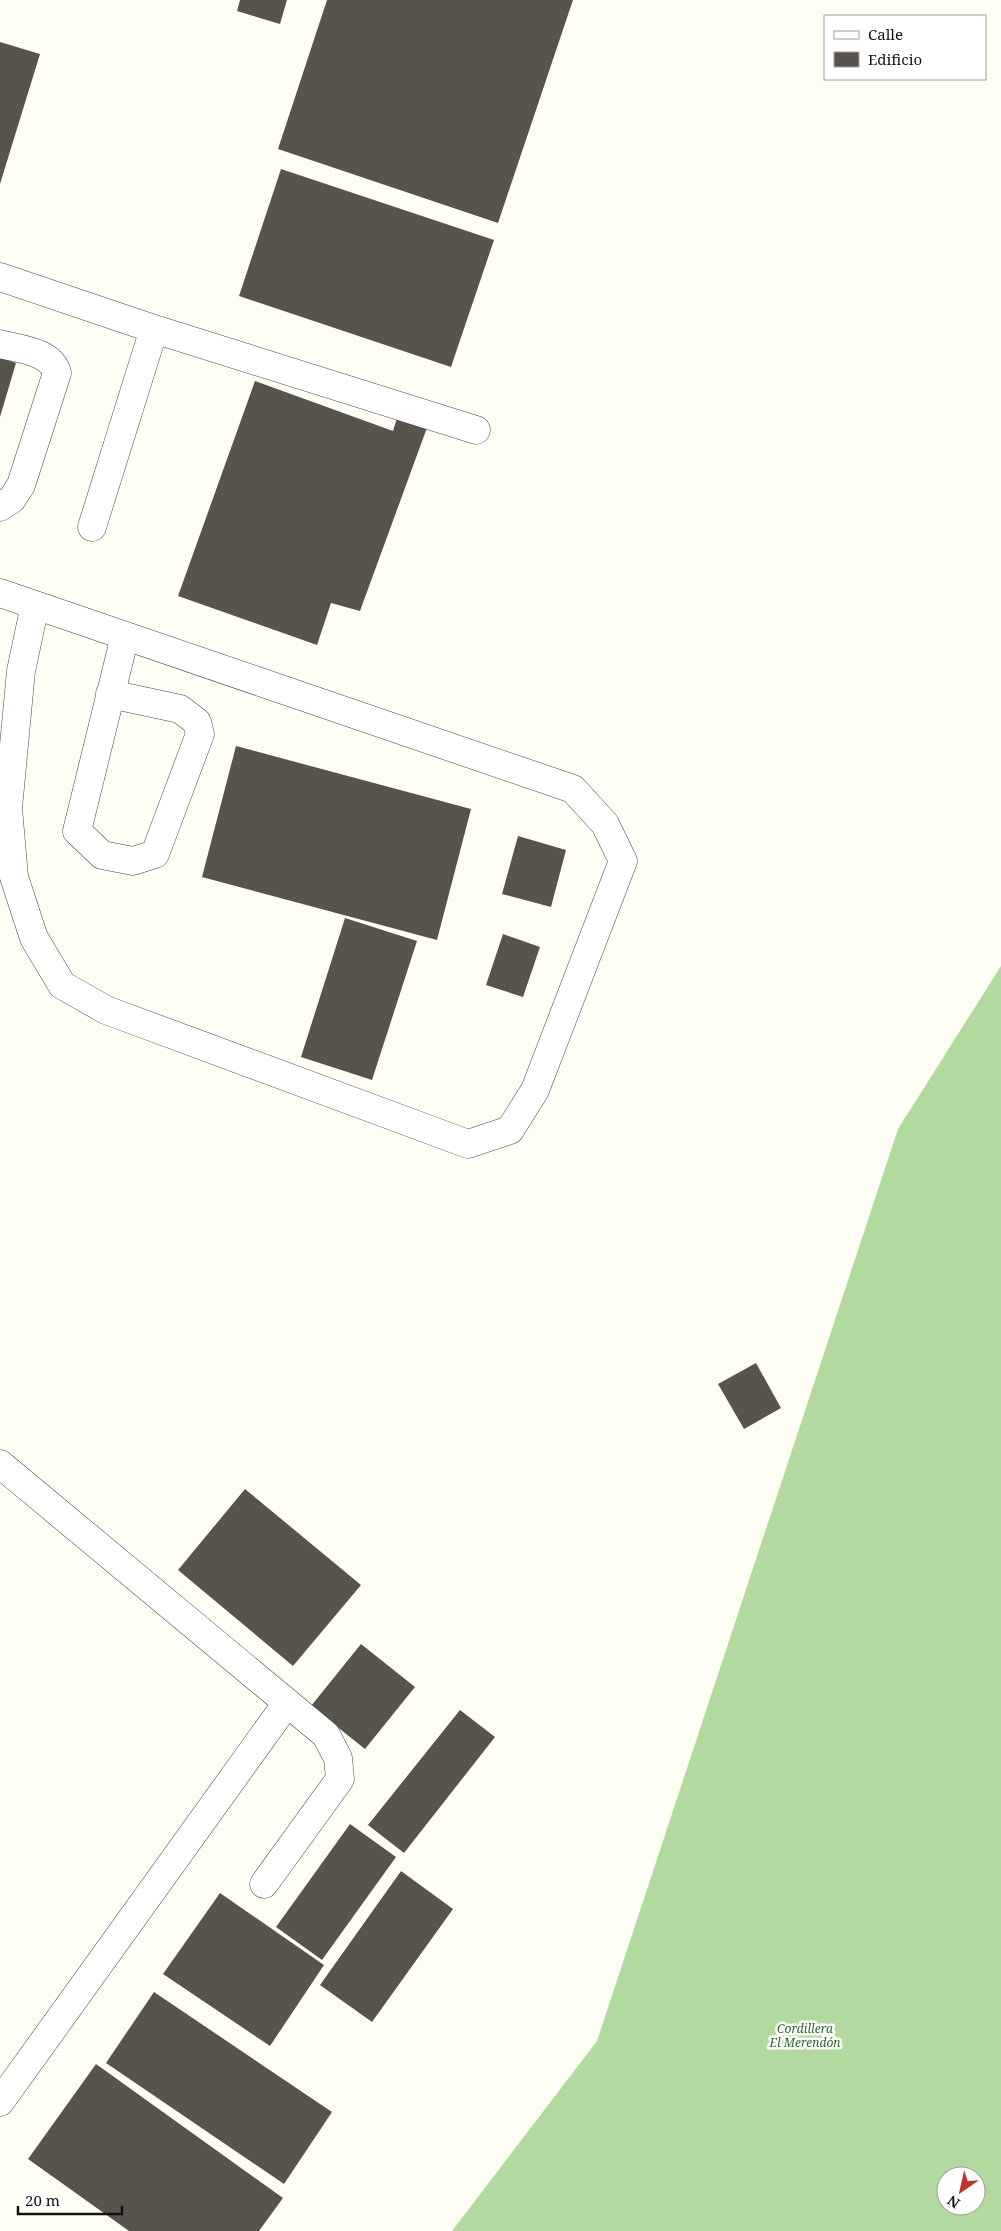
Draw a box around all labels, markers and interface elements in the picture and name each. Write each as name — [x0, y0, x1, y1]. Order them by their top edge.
legend — [824, 15, 986, 80]
text: Calle — [868, 24, 903, 44]
text: Edificio — [868, 49, 922, 69]
park label: Cordillera El Merendón — [769, 2020, 840, 2051]
north arrow — [936, 2166, 986, 2216]
scale bar — [18, 2184, 121, 2216]
text: 20 m — [25, 2190, 60, 2210]
text: N — [944, 2191, 963, 2213]

